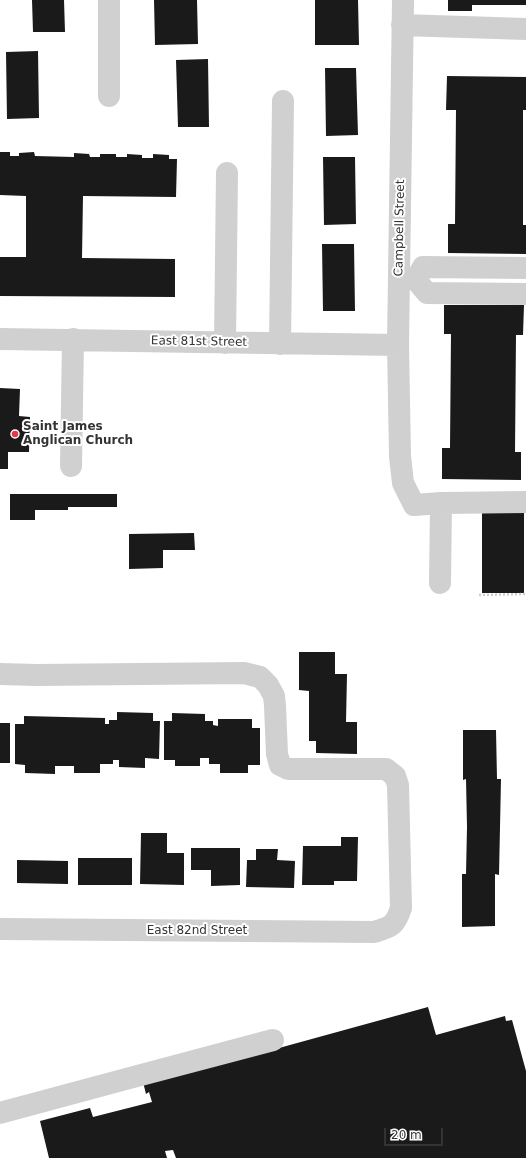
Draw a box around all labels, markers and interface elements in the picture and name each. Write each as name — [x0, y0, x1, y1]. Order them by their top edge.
street label: Campbell Street — [392, 179, 408, 277]
street label: East 81st Street — [151, 334, 247, 350]
place label: Saint James Anglican Church — [23, 420, 133, 448]
marker: Saint James Anglican Church — [10, 429, 20, 439]
street label: East 82nd Street — [147, 924, 247, 938]
scale bar — [386, 1120, 445, 1146]
text: 20 m — [391, 1128, 422, 1142]

